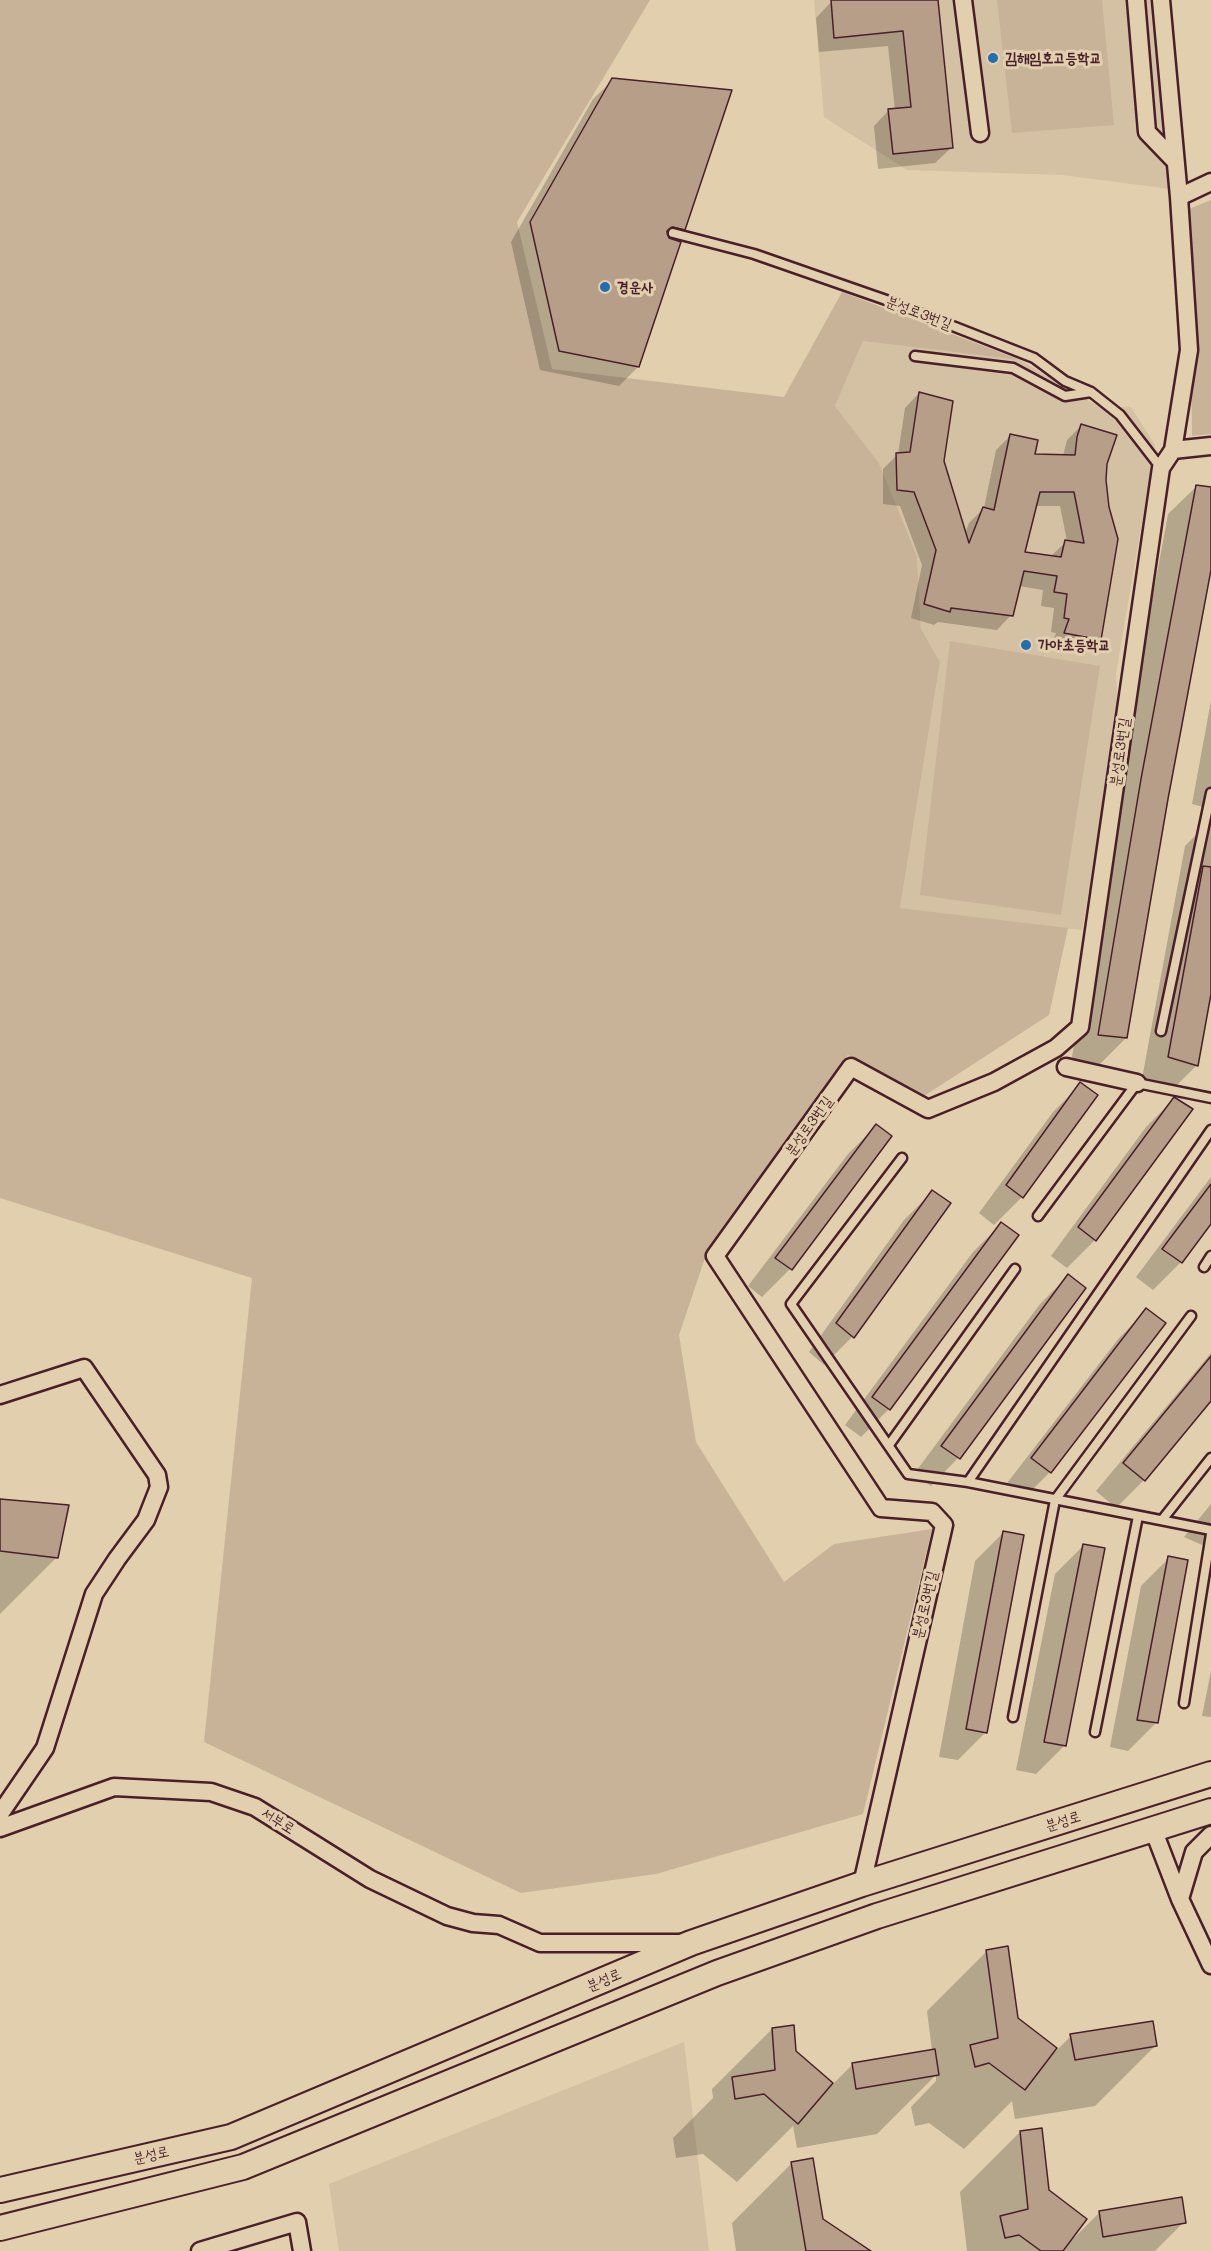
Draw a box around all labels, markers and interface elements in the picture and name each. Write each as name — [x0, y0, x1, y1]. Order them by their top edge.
place label: 김해임호고등학교 — [1005, 49, 1102, 67]
marker: 김해임호고등학교 — [986, 51, 1000, 65]
place label: 경운사 — [617, 278, 653, 296]
marker: 경운사 — [598, 280, 612, 294]
street label: 분성로3번길 — [884, 292, 954, 334]
place label: 가야초등학교 — [1038, 636, 1110, 654]
marker: 가야초등학교 — [1019, 638, 1033, 652]
street label: 분성로3번길 — [1106, 717, 1134, 787]
street label: 분성로3번길 — [781, 1093, 837, 1159]
street label: 분성로3번길 — [908, 1569, 942, 1641]
street label: 서부로 — [258, 1804, 298, 1838]
street label: 분성로 — [1043, 1807, 1083, 1835]
street label: 분성로 — [584, 1965, 624, 1995]
street label: 분성로 — [131, 2142, 171, 2168]

